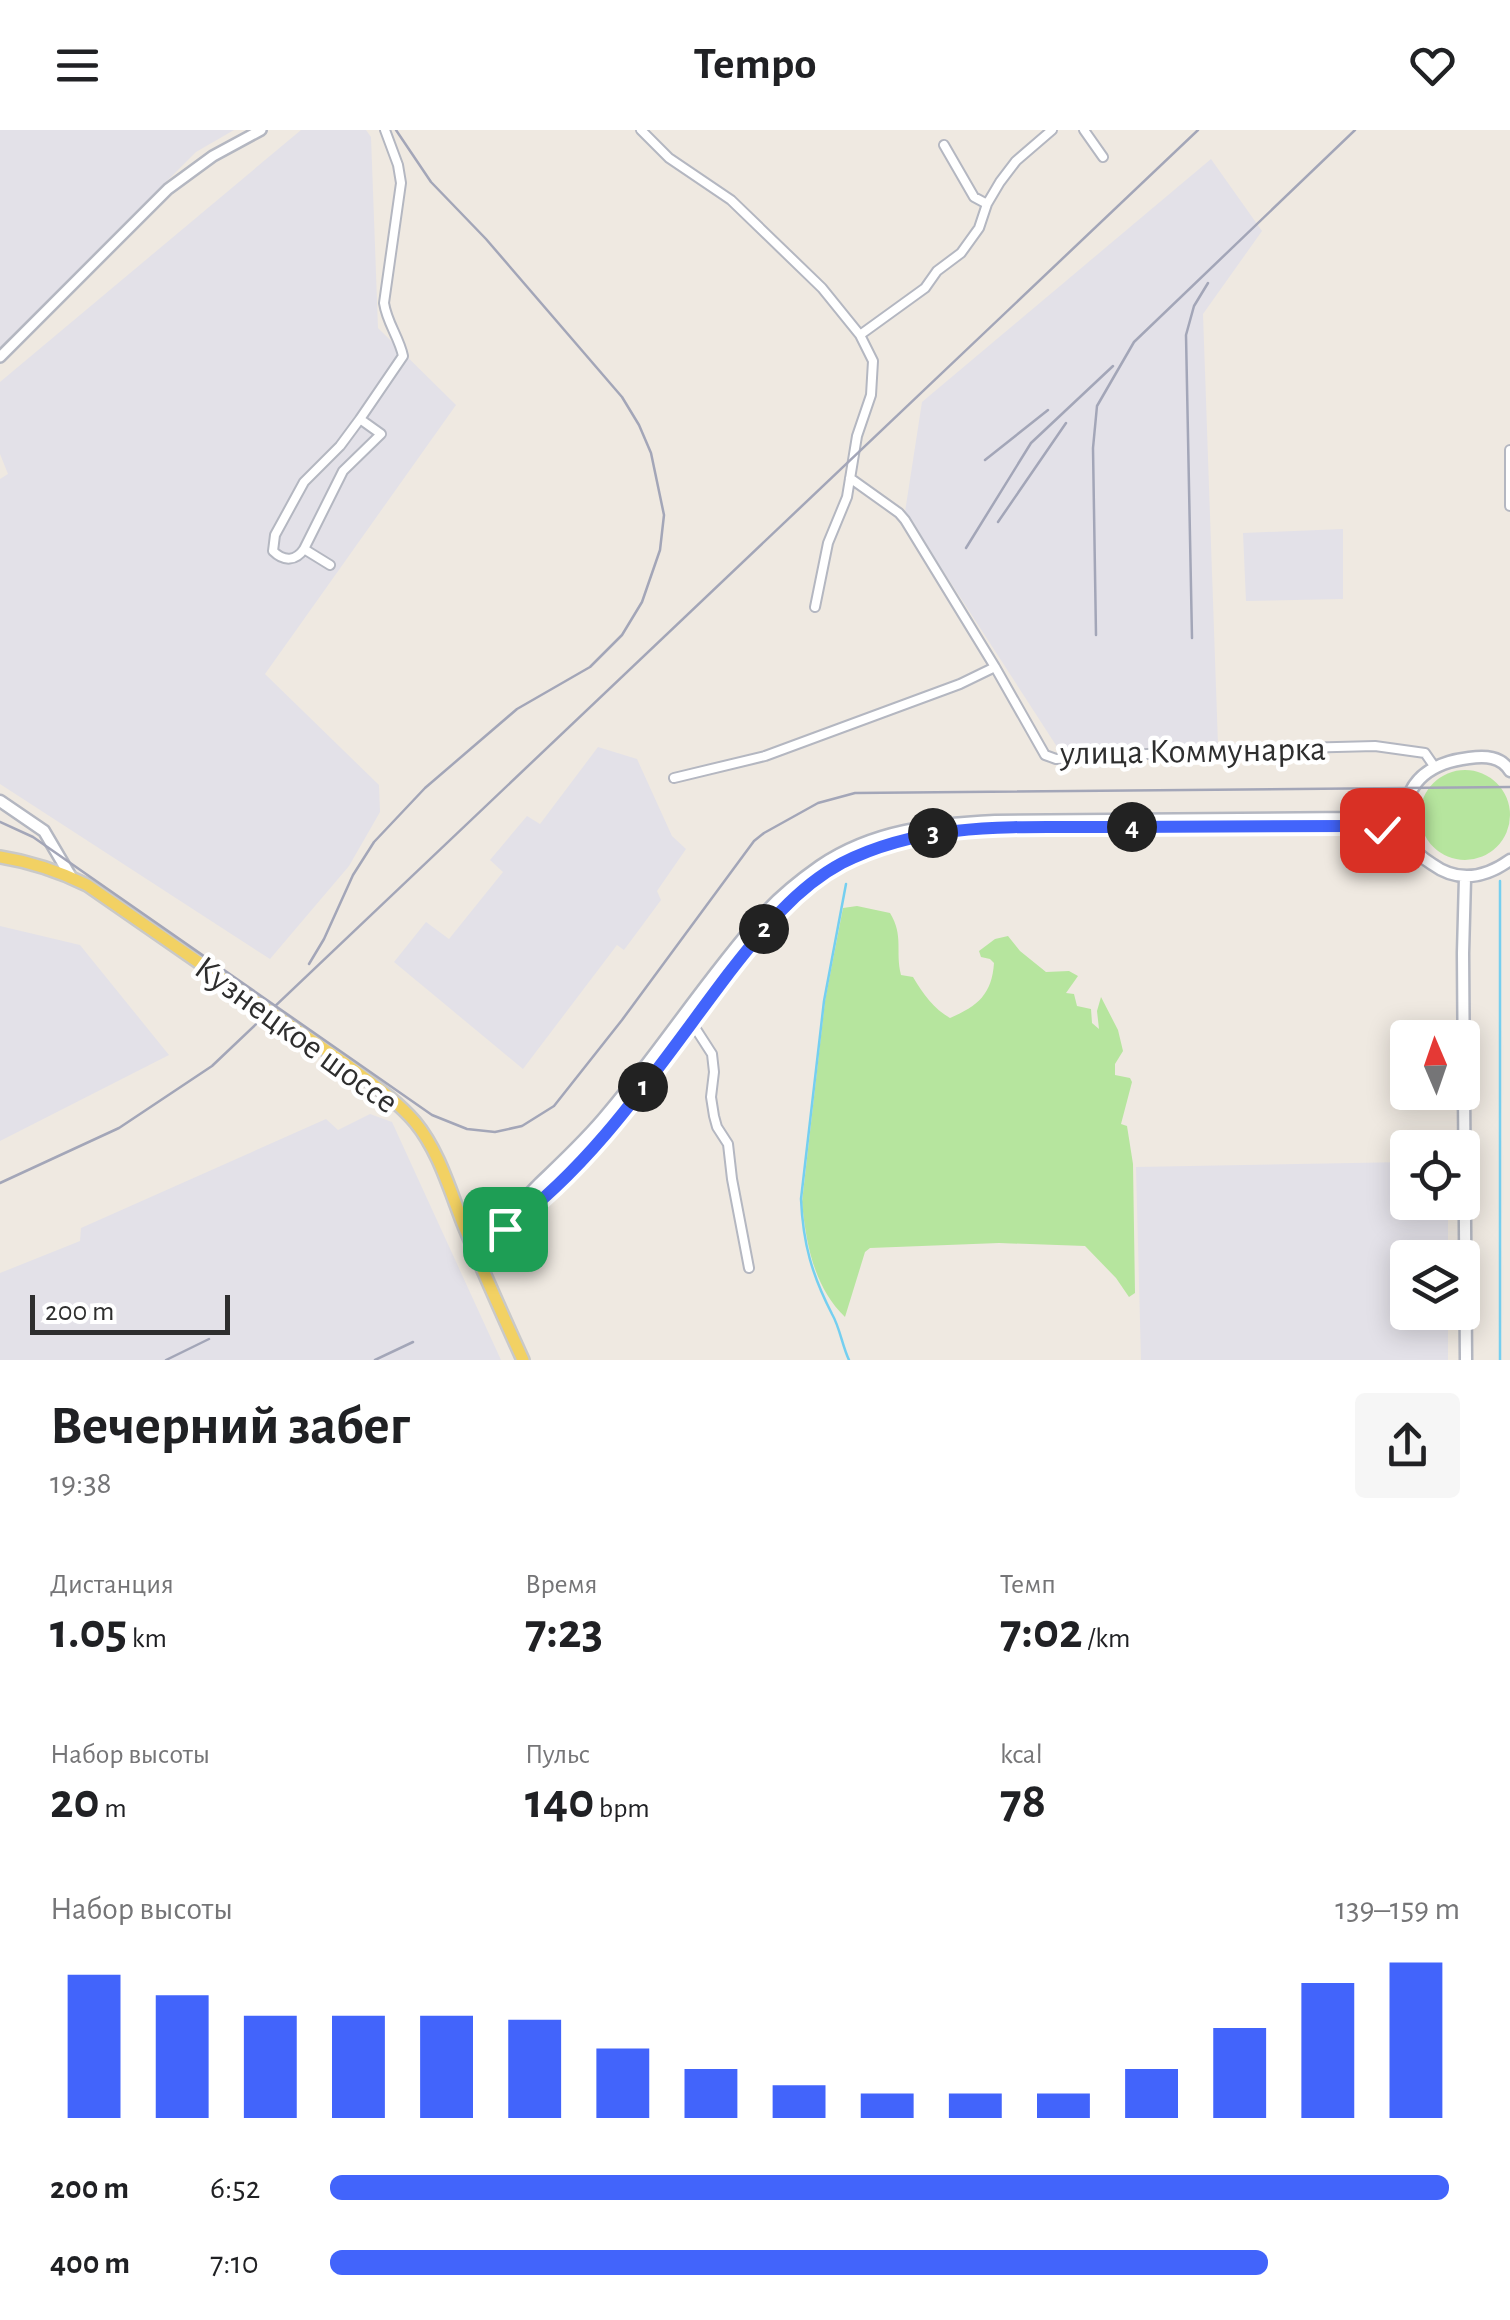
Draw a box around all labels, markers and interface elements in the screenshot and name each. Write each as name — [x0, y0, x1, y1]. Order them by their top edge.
icon: menu — [50, 38, 105, 93]
icon: heart — [1405, 38, 1460, 93]
text: Tempo — [694, 42, 816, 87]
street label: улица Коммунарка — [1059, 732, 1326, 771]
pin — [1340, 788, 1425, 873]
pin: 4 — [1107, 802, 1157, 852]
icon: check — [1355, 803, 1410, 858]
pin: 3 — [908, 808, 958, 858]
text: 4 — [1125, 813, 1139, 841]
text: 3 — [927, 819, 939, 847]
pin: 2 — [739, 904, 789, 954]
text: 2 — [757, 915, 771, 943]
street label: Кузнецкое шоссе — [188, 950, 404, 1120]
north arrow — [1390, 1020, 1480, 1110]
map controls — [1390, 1020, 1480, 1330]
pin: 1 — [618, 1062, 668, 1112]
text: 1 — [638, 1073, 648, 1101]
button: locate — [1390, 1130, 1480, 1220]
pin — [463, 1187, 548, 1272]
icon: arrive — [478, 1202, 533, 1257]
button: layers — [1390, 1240, 1480, 1330]
scale bar — [30, 1290, 230, 1334]
text: 200 m — [45, 1298, 114, 1326]
button: share — [1355, 1393, 1460, 1498]
text: Вечерний забег — [50, 1399, 410, 1454]
text: 19:38 — [50, 1467, 112, 1499]
text: Дистанция — [50, 1571, 174, 1599]
text: Время — [525, 1571, 598, 1599]
text: Темп — [1000, 1571, 1056, 1599]
text: 1.05 — [50, 1607, 127, 1657]
text: 7:23 — [525, 1607, 603, 1657]
text: 7:02 — [1000, 1607, 1083, 1657]
text: km — [127, 1625, 167, 1653]
text: /km — [1083, 1625, 1130, 1653]
text: Набор высоты — [50, 1741, 210, 1769]
text: Пульс — [525, 1741, 590, 1769]
text: kcal — [1000, 1741, 1043, 1769]
text: 20 — [50, 1777, 100, 1827]
text: 140 — [525, 1777, 594, 1827]
text: 78 — [1000, 1777, 1046, 1827]
text: m — [100, 1795, 127, 1823]
text: bpm — [594, 1795, 650, 1823]
text: Набор высоты — [50, 1893, 233, 1925]
text: 139–159 m — [1335, 1893, 1460, 1925]
text: 200 m — [50, 2172, 129, 2204]
text: 6:52 — [210, 2172, 260, 2204]
text: 400 m — [50, 2247, 130, 2279]
text: 7:10 — [210, 2247, 259, 2279]

